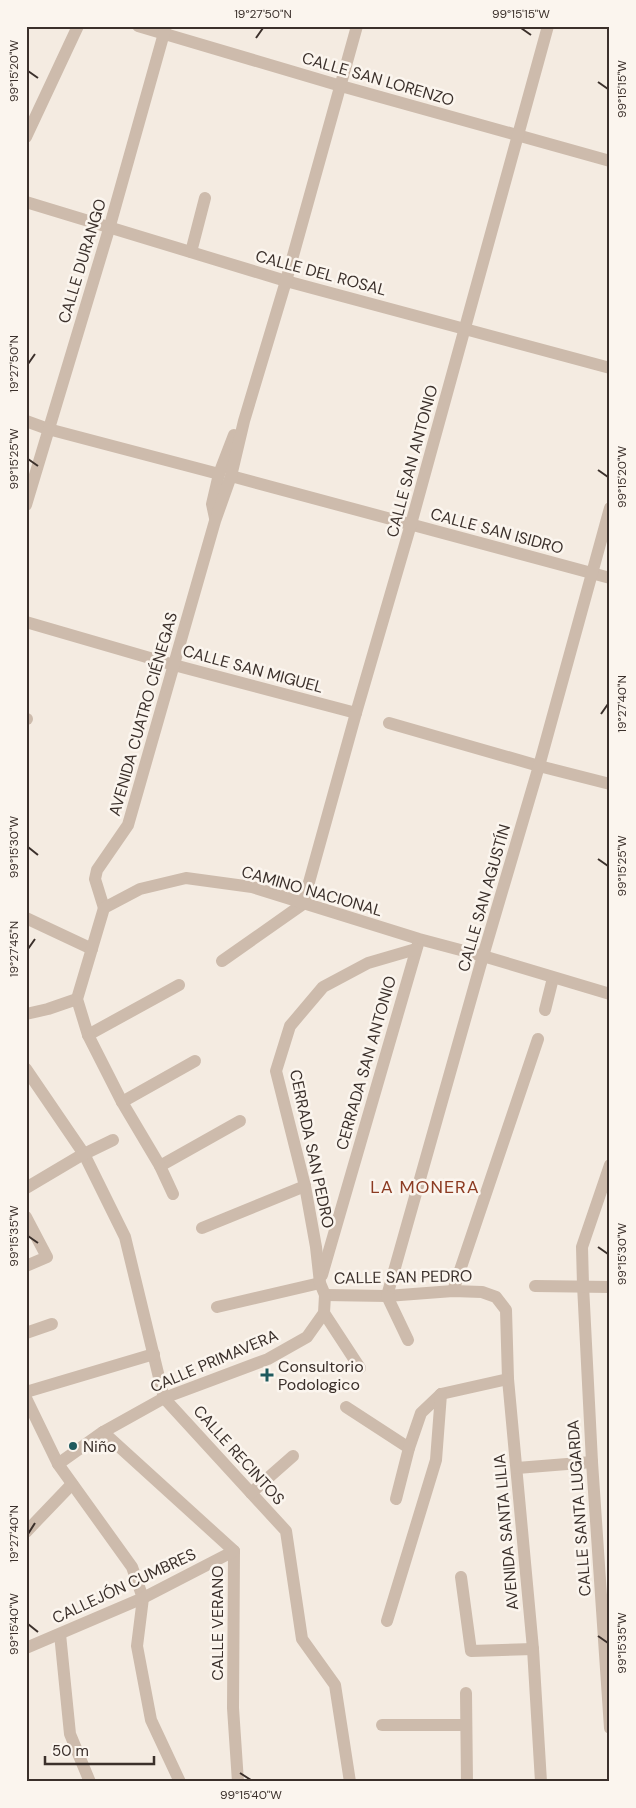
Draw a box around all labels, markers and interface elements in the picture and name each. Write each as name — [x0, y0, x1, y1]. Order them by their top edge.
text: 19°27'50"N — [234, 6, 292, 22]
text: 99°15'15"W — [492, 6, 550, 22]
text: 99°15'20"W — [6, 40, 22, 102]
street label: CALLE SAN LORENZO — [300, 47, 456, 111]
text: 99°15'15"W — [614, 60, 630, 118]
street label: CALLE DURANGO — [53, 196, 111, 326]
street label: CALLE DEL ROSAL — [253, 245, 389, 301]
text: 19°27'50"N — [6, 335, 22, 393]
street label: CALLE SAN ANTONIO — [382, 383, 442, 539]
text: 99°15'25"W — [6, 428, 22, 490]
text: 99°15'20"W — [614, 446, 630, 508]
street label: CALLE SAN ISIDRO — [428, 503, 566, 559]
street label: AVENIDA CUATRO CIÉNEGAS — [104, 610, 182, 818]
street label: CALLE SAN MIGUEL — [181, 640, 325, 698]
text: 19°27'40"N — [614, 675, 630, 733]
text: 99°15'30"W — [6, 815, 22, 878]
street label: CALLE SAN AGUSTÍN — [453, 822, 515, 974]
text: 99°15'25"W — [614, 835, 630, 897]
street label: CAMINO NACIONAL — [239, 861, 385, 921]
text: 19°27'45"N — [6, 921, 22, 977]
street label: CERRADA SAN ANTONIO — [331, 974, 401, 1152]
street label: CERRADA SAN PEDRO — [285, 1068, 339, 1230]
district label: LA MONERA — [370, 1175, 480, 1199]
text: 99°15'35"W — [6, 1205, 22, 1267]
text: 99°15'30"W — [614, 1222, 630, 1285]
street label: CALLE SAN PEDRO — [334, 1265, 472, 1289]
street label: CALLE PRIMAVERA — [147, 1324, 281, 1397]
place label: Consultorio Podologico — [278, 1356, 364, 1395]
marker: Consultorio Podologico — [260, 1368, 274, 1382]
street label: CALLE RECINTOS — [189, 1401, 289, 1509]
street label: CALLE SANTA LUGARDA — [562, 1419, 596, 1597]
place label: Niño — [83, 1436, 117, 1457]
marker: Niño — [67, 1440, 79, 1452]
street label: AVENIDA SANTA LILIA — [489, 1452, 523, 1611]
text: 19°27'40"N — [6, 1505, 22, 1563]
street label: CALLEJÓN CUMBRES — [49, 1543, 199, 1629]
street label: CALLE VERANO — [207, 1565, 228, 1681]
text: 99°15'40"W — [6, 1593, 22, 1655]
text: 99°15'35"W — [614, 1612, 630, 1674]
scale bar — [45, 1733, 154, 1765]
text: 50 m — [52, 1741, 89, 1761]
text: 99°15'40"W — [220, 1787, 282, 1803]

